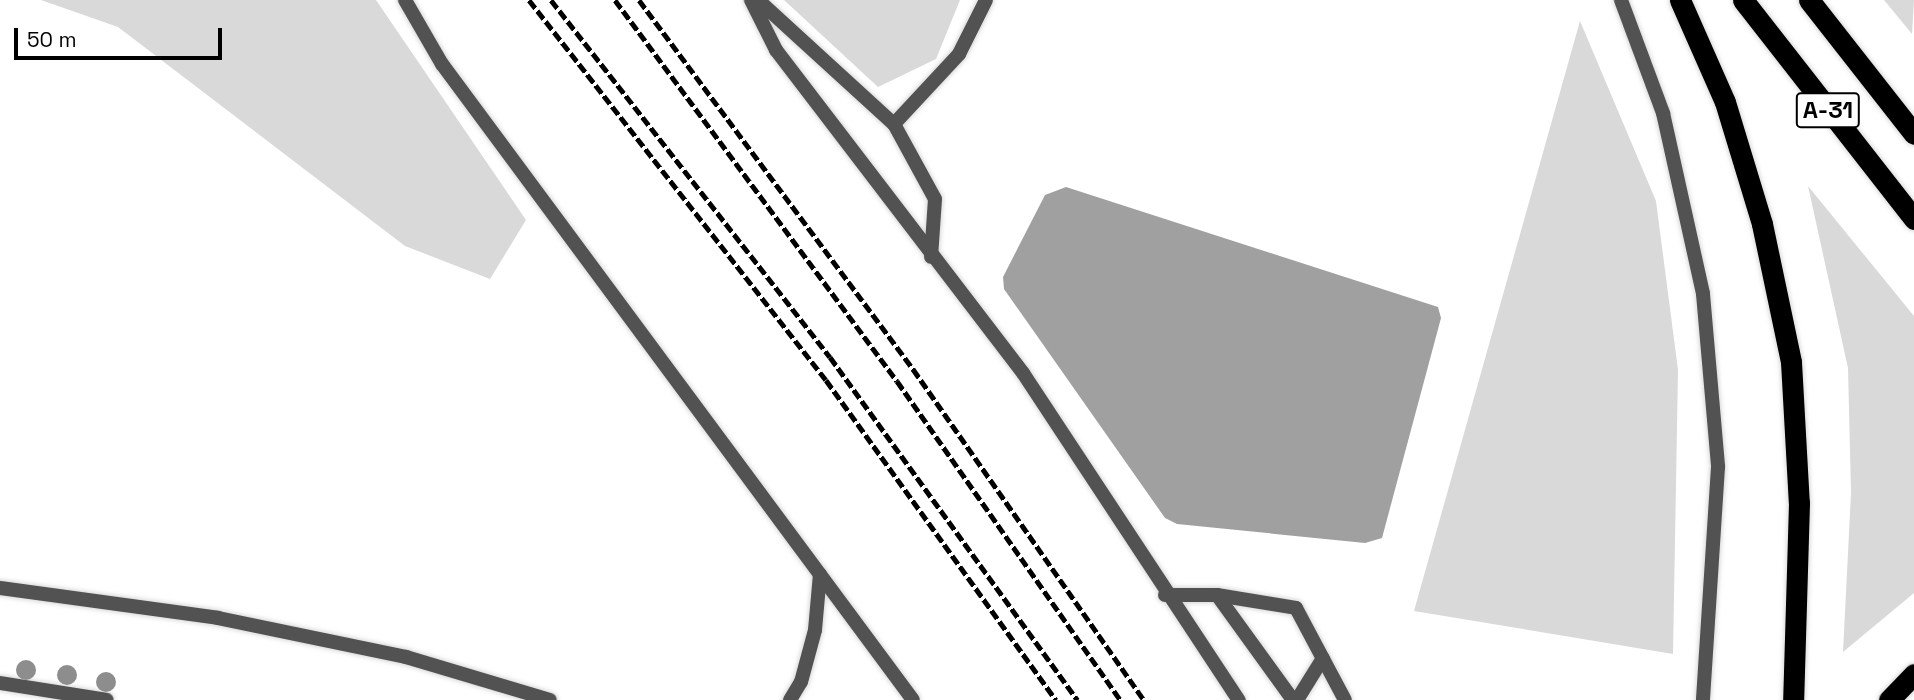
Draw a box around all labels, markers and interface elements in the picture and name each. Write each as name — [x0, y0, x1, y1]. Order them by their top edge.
scale bar — [18, 14, 226, 58]
text: 50 m — [27, 26, 77, 53]
road number: A-31 — [1795, 90, 1861, 130]

